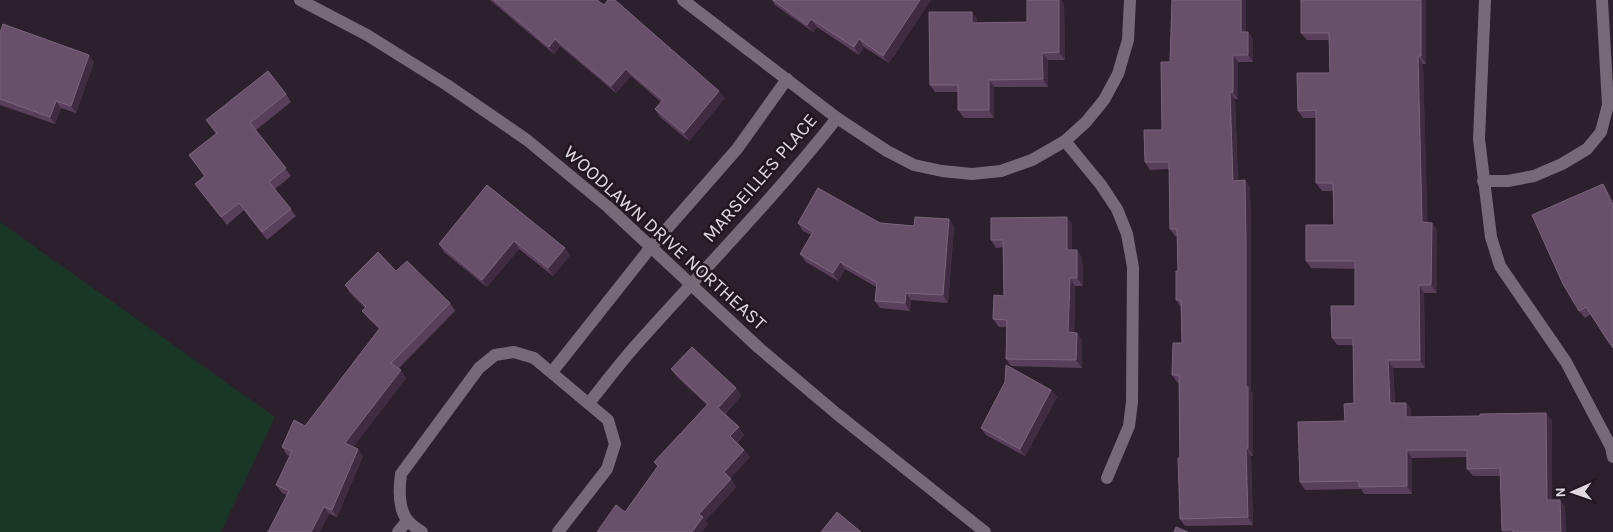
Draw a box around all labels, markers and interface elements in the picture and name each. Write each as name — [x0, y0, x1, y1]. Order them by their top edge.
street label: MARSEILLES PLACE — [698, 109, 822, 247]
street label: WOODLAWN DRIVE NORTHEAST — [559, 141, 771, 335]
north arrow — [1548, 467, 1598, 517]
text: N — [1552, 487, 1569, 498]

